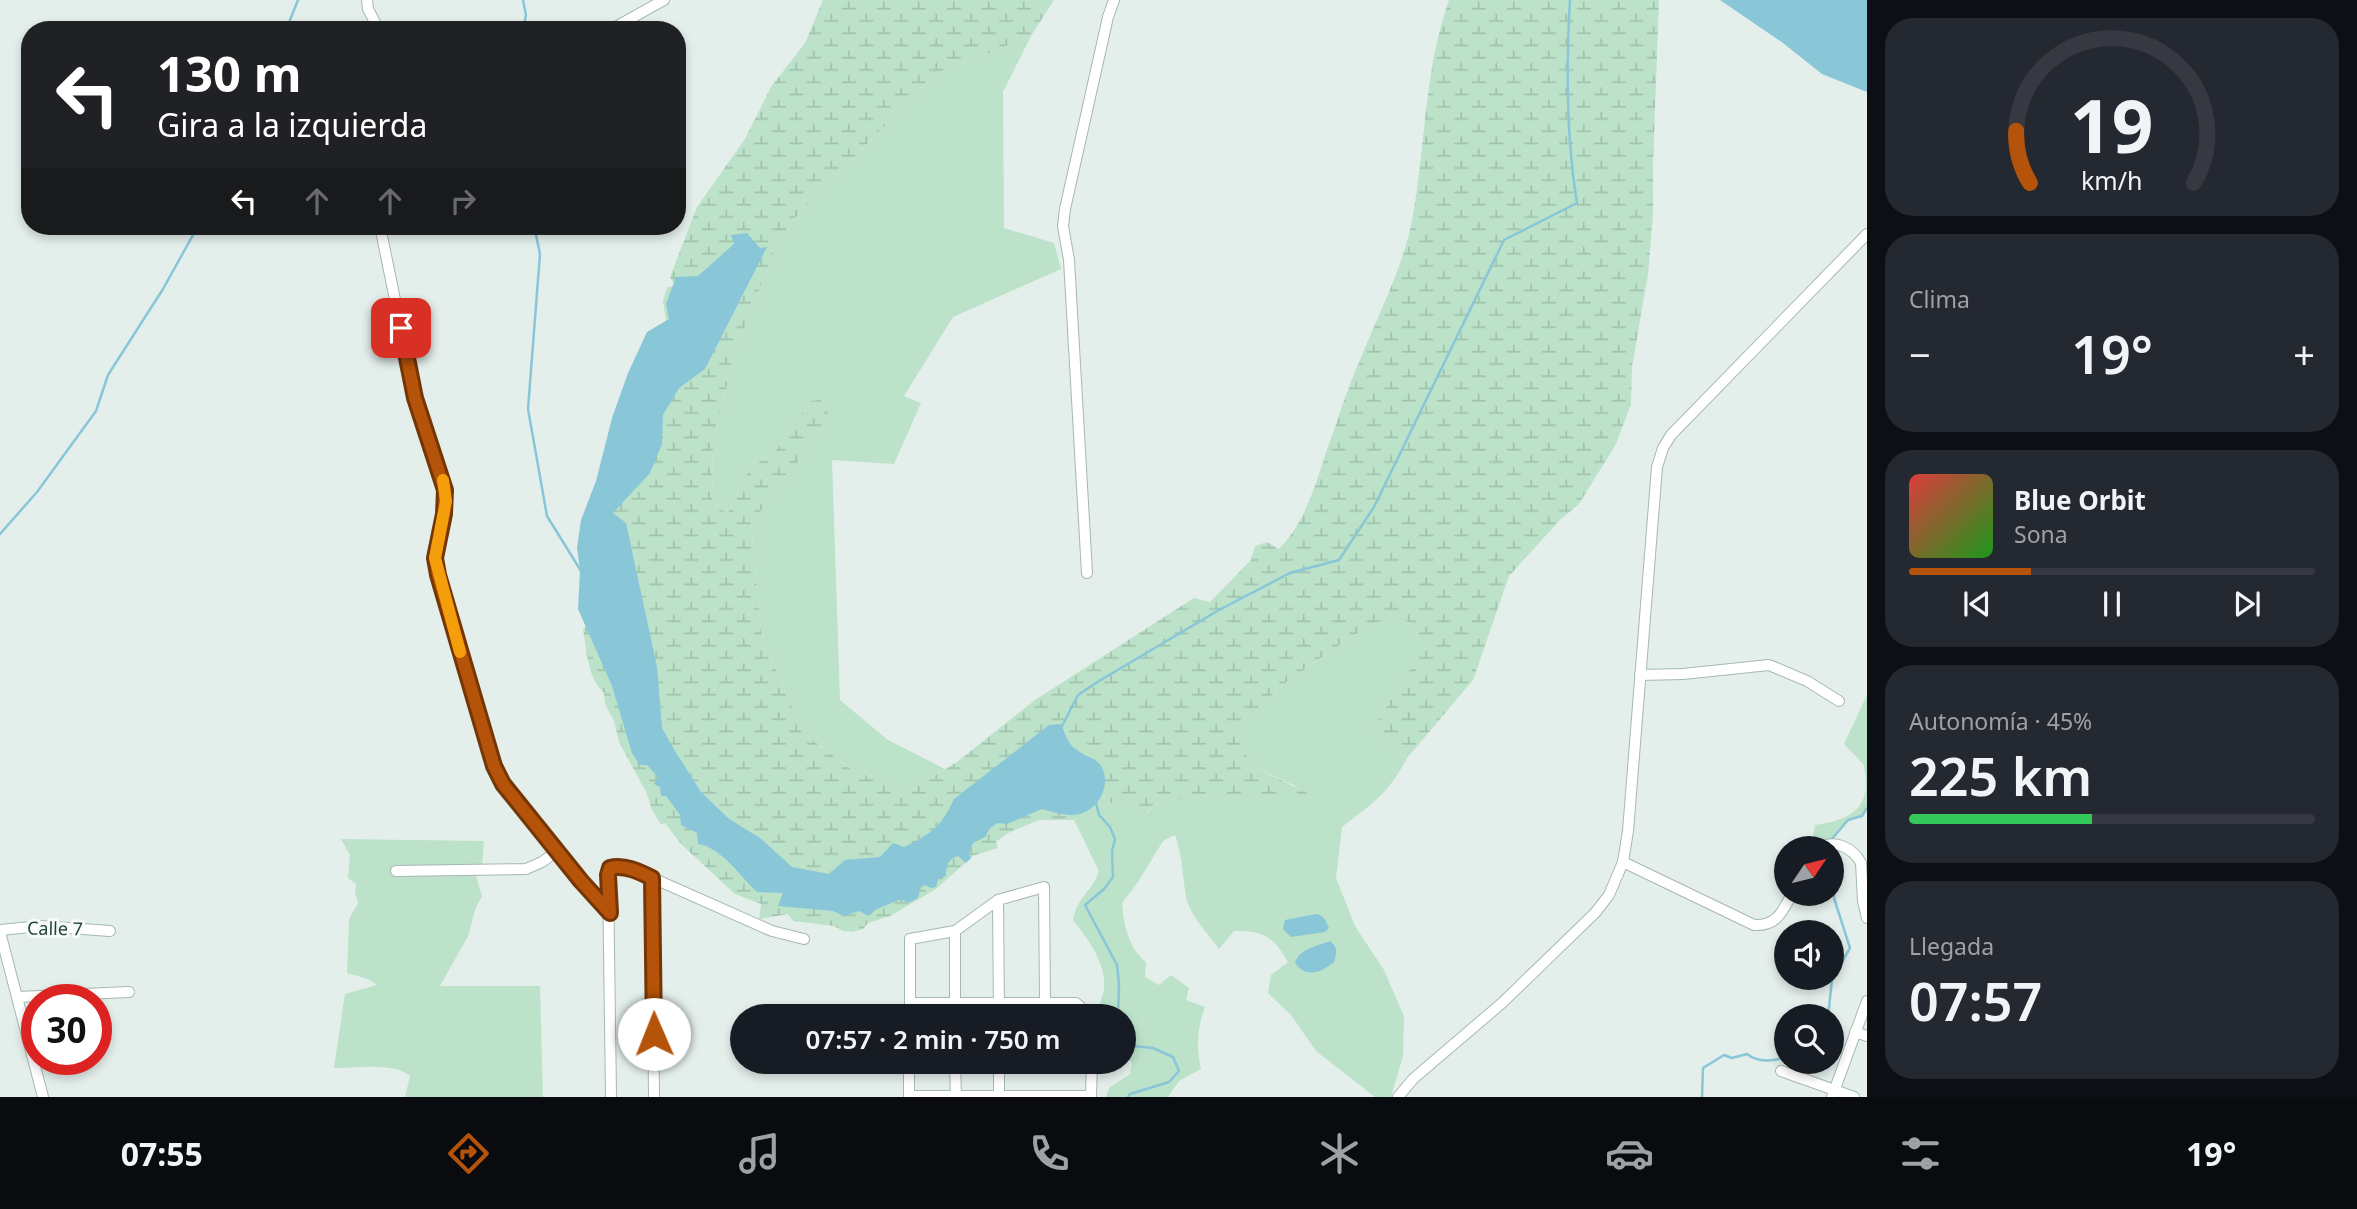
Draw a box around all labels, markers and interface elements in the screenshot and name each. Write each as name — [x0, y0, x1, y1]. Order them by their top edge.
text: 130 m — [157, 40, 302, 106]
icon: left — [42, 49, 133, 140]
text: 19 — [2070, 75, 2154, 174]
text: Gira a la izquierda — [157, 103, 427, 146]
text: km/h — [2081, 163, 2143, 197]
icon: left — [225, 182, 263, 220]
icon: ahead — [298, 182, 336, 220]
icon: ahead — [371, 182, 409, 220]
icon: right — [444, 182, 482, 220]
text: Clima — [1909, 283, 1970, 315]
pin — [371, 298, 431, 358]
icon: arrive — [382, 309, 420, 347]
text: 19° — [2071, 318, 2153, 389]
text: − — [1909, 328, 1931, 380]
text: + — [2293, 328, 2315, 380]
text: Blue Orbit — [2014, 482, 2146, 518]
text: Sona — [2014, 518, 2068, 550]
icon: previous — [1958, 585, 1996, 623]
icon: pause — [2093, 585, 2131, 623]
icon: next — [2228, 585, 2266, 623]
text: Autonomía · 45% — [1909, 705, 2092, 737]
text: 225 km — [1909, 740, 2092, 811]
north arrow — [1774, 836, 1844, 906]
map controls — [1774, 836, 1844, 1074]
street label: Calle 7 — [27, 916, 83, 940]
button: sound — [1774, 920, 1844, 990]
text: Llegada — [1909, 930, 1994, 962]
text: 07:57 — [1909, 965, 2042, 1036]
speed limit sign: 30 — [21, 984, 112, 1075]
position arrow — [617, 997, 691, 1071]
button: search — [1774, 1004, 1844, 1074]
text: 07:57 · 2 min · 750 m — [806, 1021, 1060, 1057]
icon: directions — [444, 1129, 493, 1178]
icon: music — [735, 1129, 784, 1178]
icon: phone — [1025, 1129, 1074, 1178]
icon: climate — [1315, 1129, 1364, 1178]
icon: car — [1605, 1129, 1654, 1178]
icon: filters — [1896, 1129, 1945, 1178]
text: 07:55 — [121, 1132, 203, 1175]
text: 19° — [2186, 1132, 2236, 1175]

